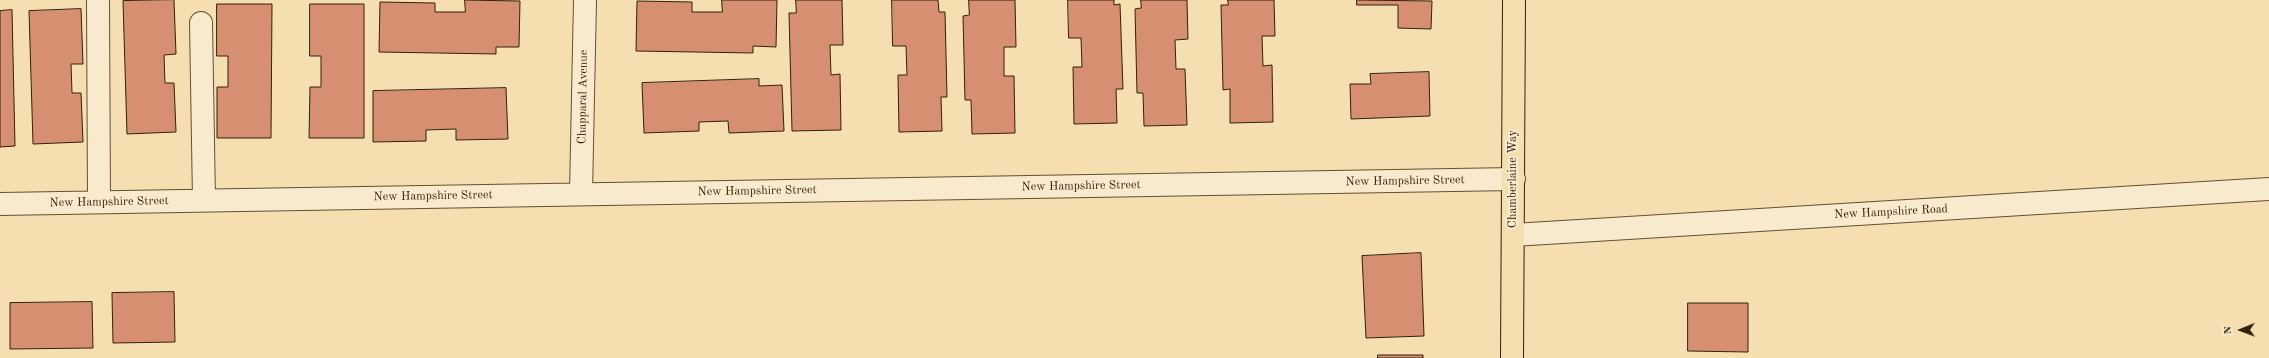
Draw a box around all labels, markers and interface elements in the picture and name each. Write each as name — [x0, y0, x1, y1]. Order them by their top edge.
street label: Chapparal Avenue — [575, 50, 591, 144]
street label: Chamberlaine Way — [1506, 130, 1520, 228]
street label: New Hampshire Street — [1345, 173, 1465, 189]
street label: New Hampshire Street — [1021, 178, 1141, 194]
street label: New Hampshire Street — [697, 183, 817, 199]
street label: New Hampshire Street — [373, 188, 493, 204]
street label: New Hampshire Street — [49, 194, 169, 210]
street label: New Hampshire Road — [1834, 202, 1948, 222]
north arrow — [2221, 310, 2261, 350]
text: N — [2223, 326, 2234, 335]

